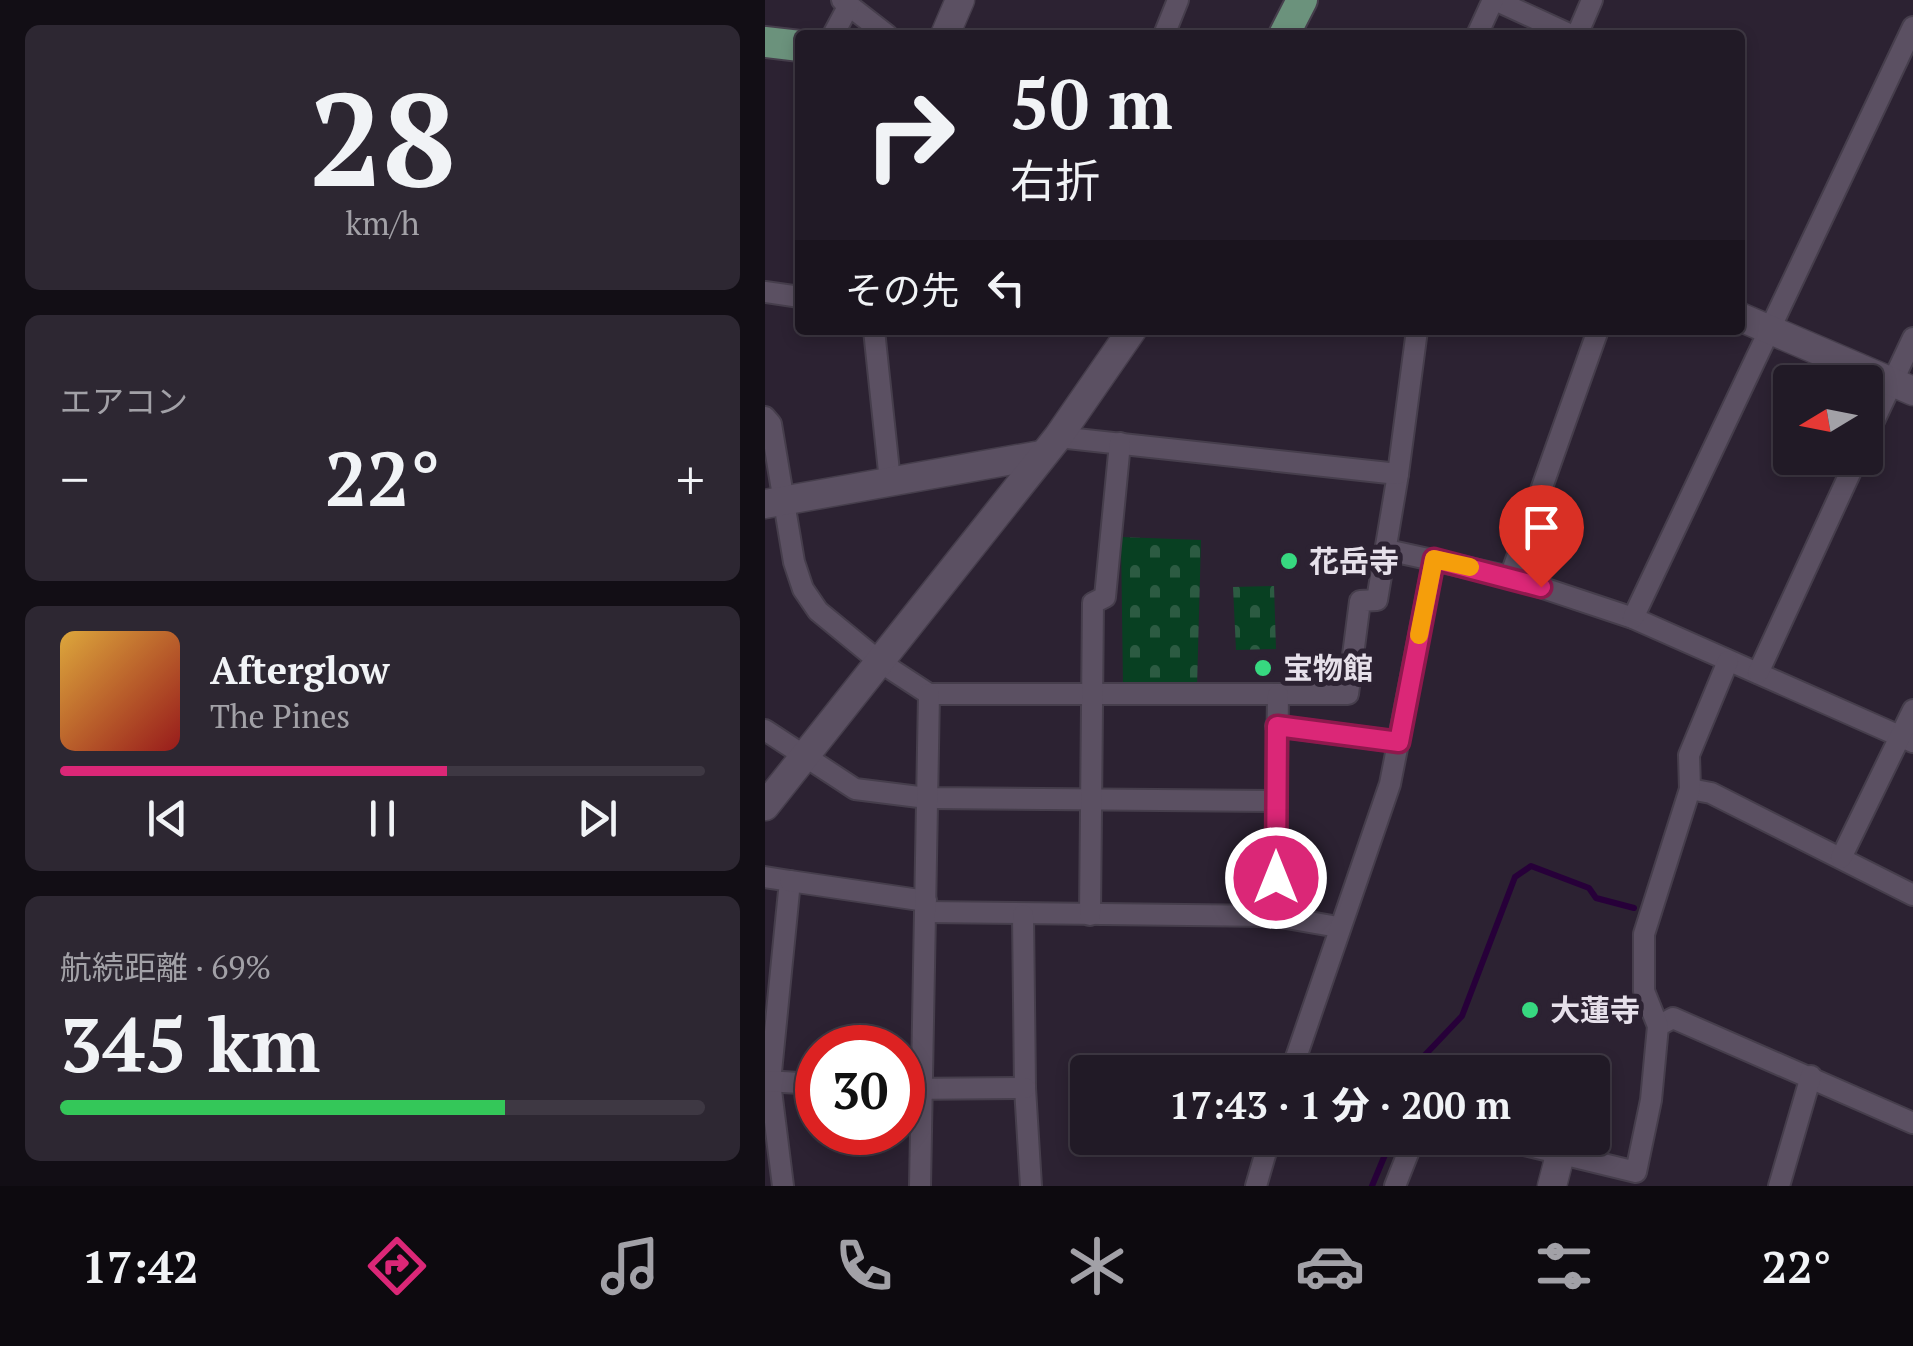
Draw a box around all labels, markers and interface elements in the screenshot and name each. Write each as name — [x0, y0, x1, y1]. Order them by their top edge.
text: 28 — [309, 51, 456, 223]
text: 50 m — [1010, 56, 1173, 149]
icon: right — [845, 70, 975, 200]
text: 右折 — [1010, 150, 1100, 210]
text: km/h — [346, 202, 419, 244]
icon: left — [979, 260, 1034, 315]
text: その先 — [845, 265, 959, 315]
north arrow — [1773, 365, 1883, 475]
map controls — [1773, 365, 1883, 475]
text: エアコン — [60, 380, 188, 422]
text: 22° — [325, 428, 440, 527]
text: − — [60, 442, 89, 515]
text: + — [676, 442, 705, 515]
pin — [1499, 485, 1584, 588]
icon: arrive — [1514, 500, 1569, 555]
place label: 花岳寺 — [1309, 541, 1399, 581]
marker: 花岳寺 — [1278, 550, 1300, 572]
text: Afterglow — [210, 645, 390, 695]
place label: 宝物館 — [1283, 648, 1373, 688]
marker: 宝物館 — [1252, 657, 1274, 679]
text: The Pines — [210, 695, 350, 737]
icon: previous — [140, 791, 195, 846]
icon: pause — [355, 791, 410, 846]
icon: next — [570, 791, 625, 846]
position arrow — [1224, 826, 1328, 930]
text: 航続距離 · 69% — [60, 946, 271, 988]
place label: 大蓮寺 — [1550, 990, 1640, 1030]
text: 345 km — [60, 994, 320, 1093]
marker: 大蓮寺 — [1519, 999, 1541, 1021]
speed limit sign: 30 — [795, 1025, 925, 1155]
text: 17:43 · 1 分 · 200 m — [1169, 1080, 1511, 1130]
icon: directions — [362, 1231, 432, 1301]
icon: music — [595, 1231, 665, 1301]
icon: phone — [829, 1231, 899, 1301]
icon: climate — [1062, 1231, 1132, 1301]
icon: car — [1295, 1231, 1365, 1301]
icon: filters — [1529, 1231, 1599, 1301]
text: 17:42 — [82, 1236, 199, 1296]
text: 22° — [1762, 1236, 1831, 1296]

